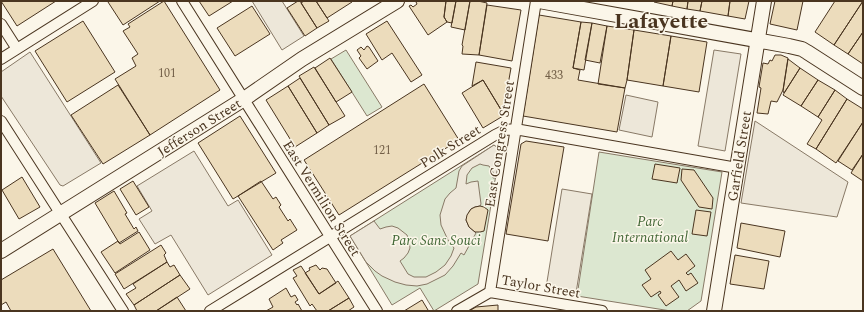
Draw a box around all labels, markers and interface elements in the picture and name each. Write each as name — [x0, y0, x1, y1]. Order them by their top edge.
district label: Lafayette — [614, 5, 708, 38]
house number: 101 — [158, 64, 176, 83]
house number: 433 — [545, 66, 563, 85]
street label: East Congress Street — [479, 79, 520, 209]
street label: Jefferson Street — [153, 93, 246, 162]
street label: Garfield Street — [722, 109, 757, 203]
street label: Polk Street — [416, 119, 485, 173]
street label: East Vermilion Street — [277, 136, 366, 260]
house number: 121 — [373, 141, 391, 160]
park label: Parc International — [612, 211, 688, 248]
park label: Parc Sans Souci — [391, 230, 481, 251]
street label: Taylor Street — [500, 269, 582, 304]

